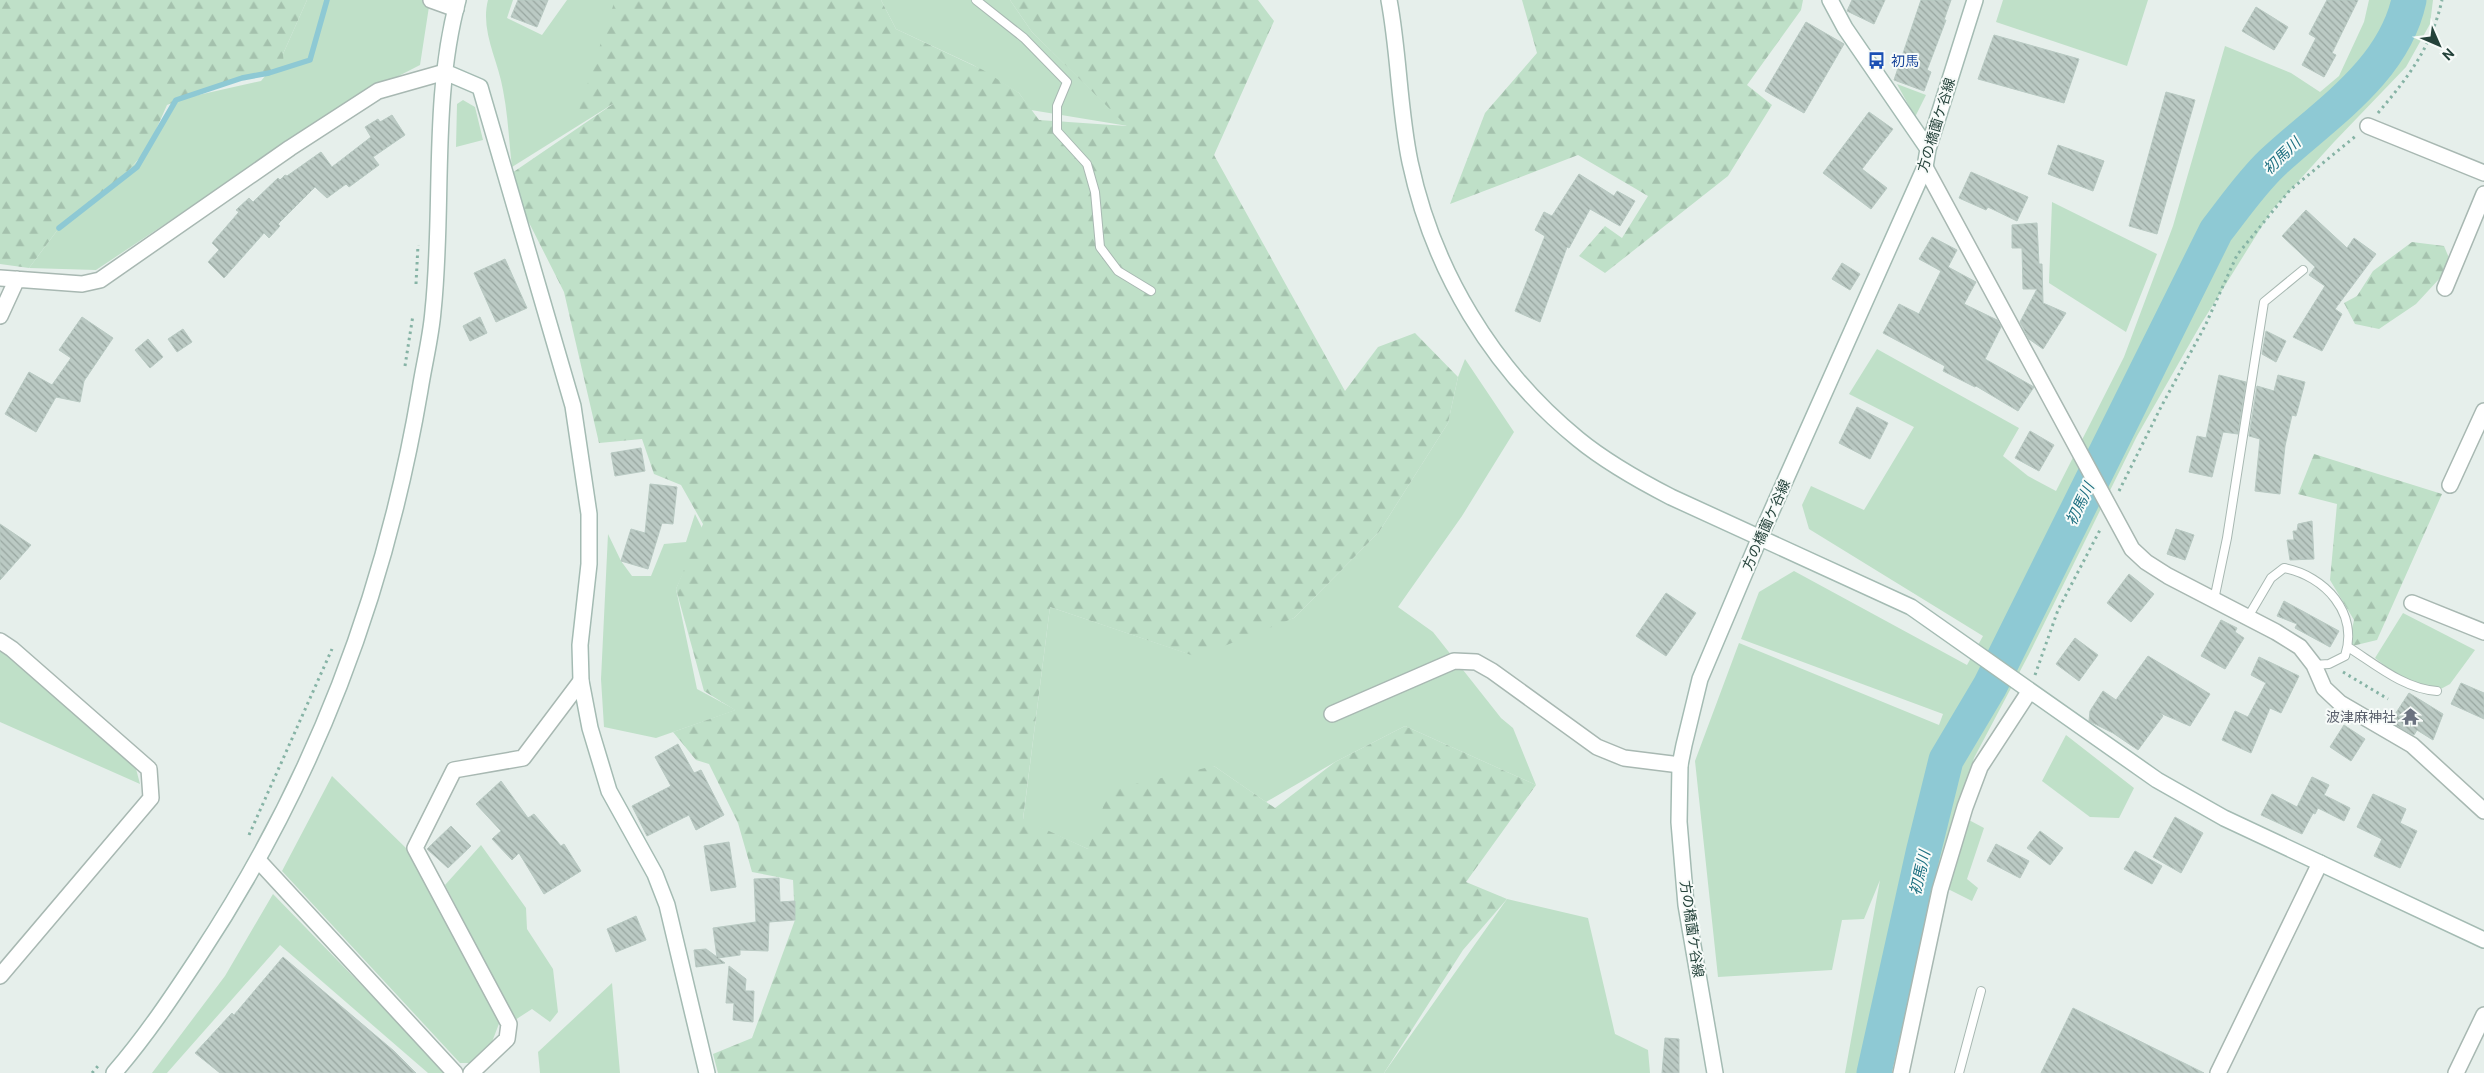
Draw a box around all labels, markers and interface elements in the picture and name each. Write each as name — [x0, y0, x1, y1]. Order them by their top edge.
north arrow — [2414, 20, 2464, 70]
text: N — [2439, 45, 2457, 63]
bus stop icon: 初馬 — [1867, 51, 1887, 71]
place label: 初馬 — [1891, 53, 1919, 69]
street label: 方の橋薗ケ谷線 — [1914, 76, 1958, 174]
water label: 初馬川 — [2260, 133, 2306, 178]
street label: 方の橋薗ケ谷線 — [1739, 477, 1793, 573]
water label: 初馬川 — [2062, 478, 2099, 528]
temple icon: 波津麻神社 — [2400, 707, 2420, 727]
place label: 波津麻神社 — [2326, 709, 2396, 725]
water label: 初馬川 — [1906, 847, 1934, 897]
street label: 方の橋薗ケ谷線 — [1677, 879, 1707, 979]

